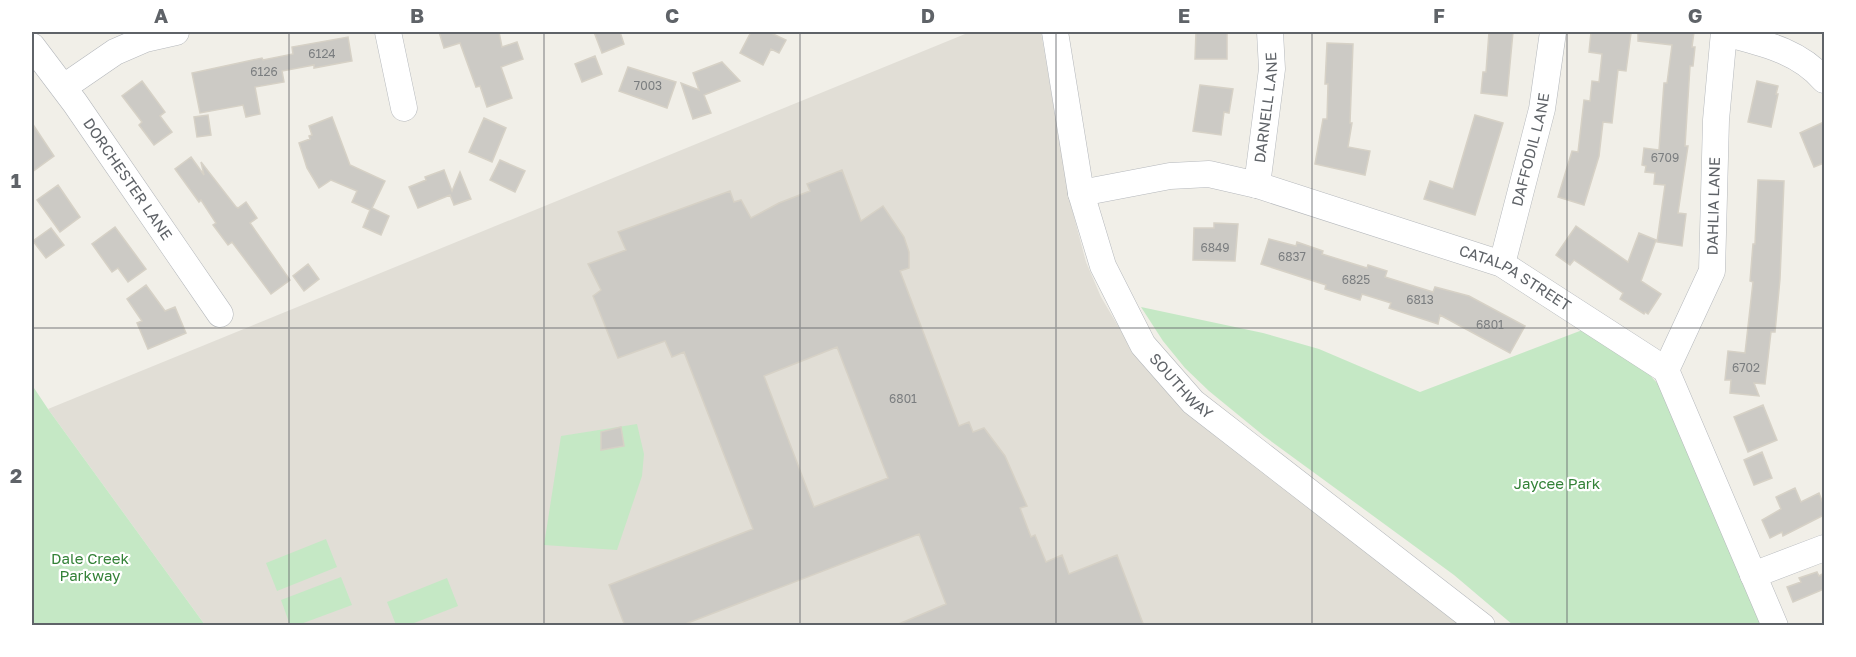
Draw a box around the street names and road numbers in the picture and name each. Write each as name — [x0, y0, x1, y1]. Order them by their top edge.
street label: DARNELL LANE — [1250, 52, 1280, 164]
street label: DAFFODIL LANE — [1507, 92, 1552, 208]
street label: DORCHESTER LANE — [80, 114, 177, 243]
street label: DAHLIA LANE — [1702, 157, 1723, 256]
street label: CATALPA STREET — [1457, 241, 1575, 314]
street label: SOUTHWAY — [1146, 349, 1217, 422]

